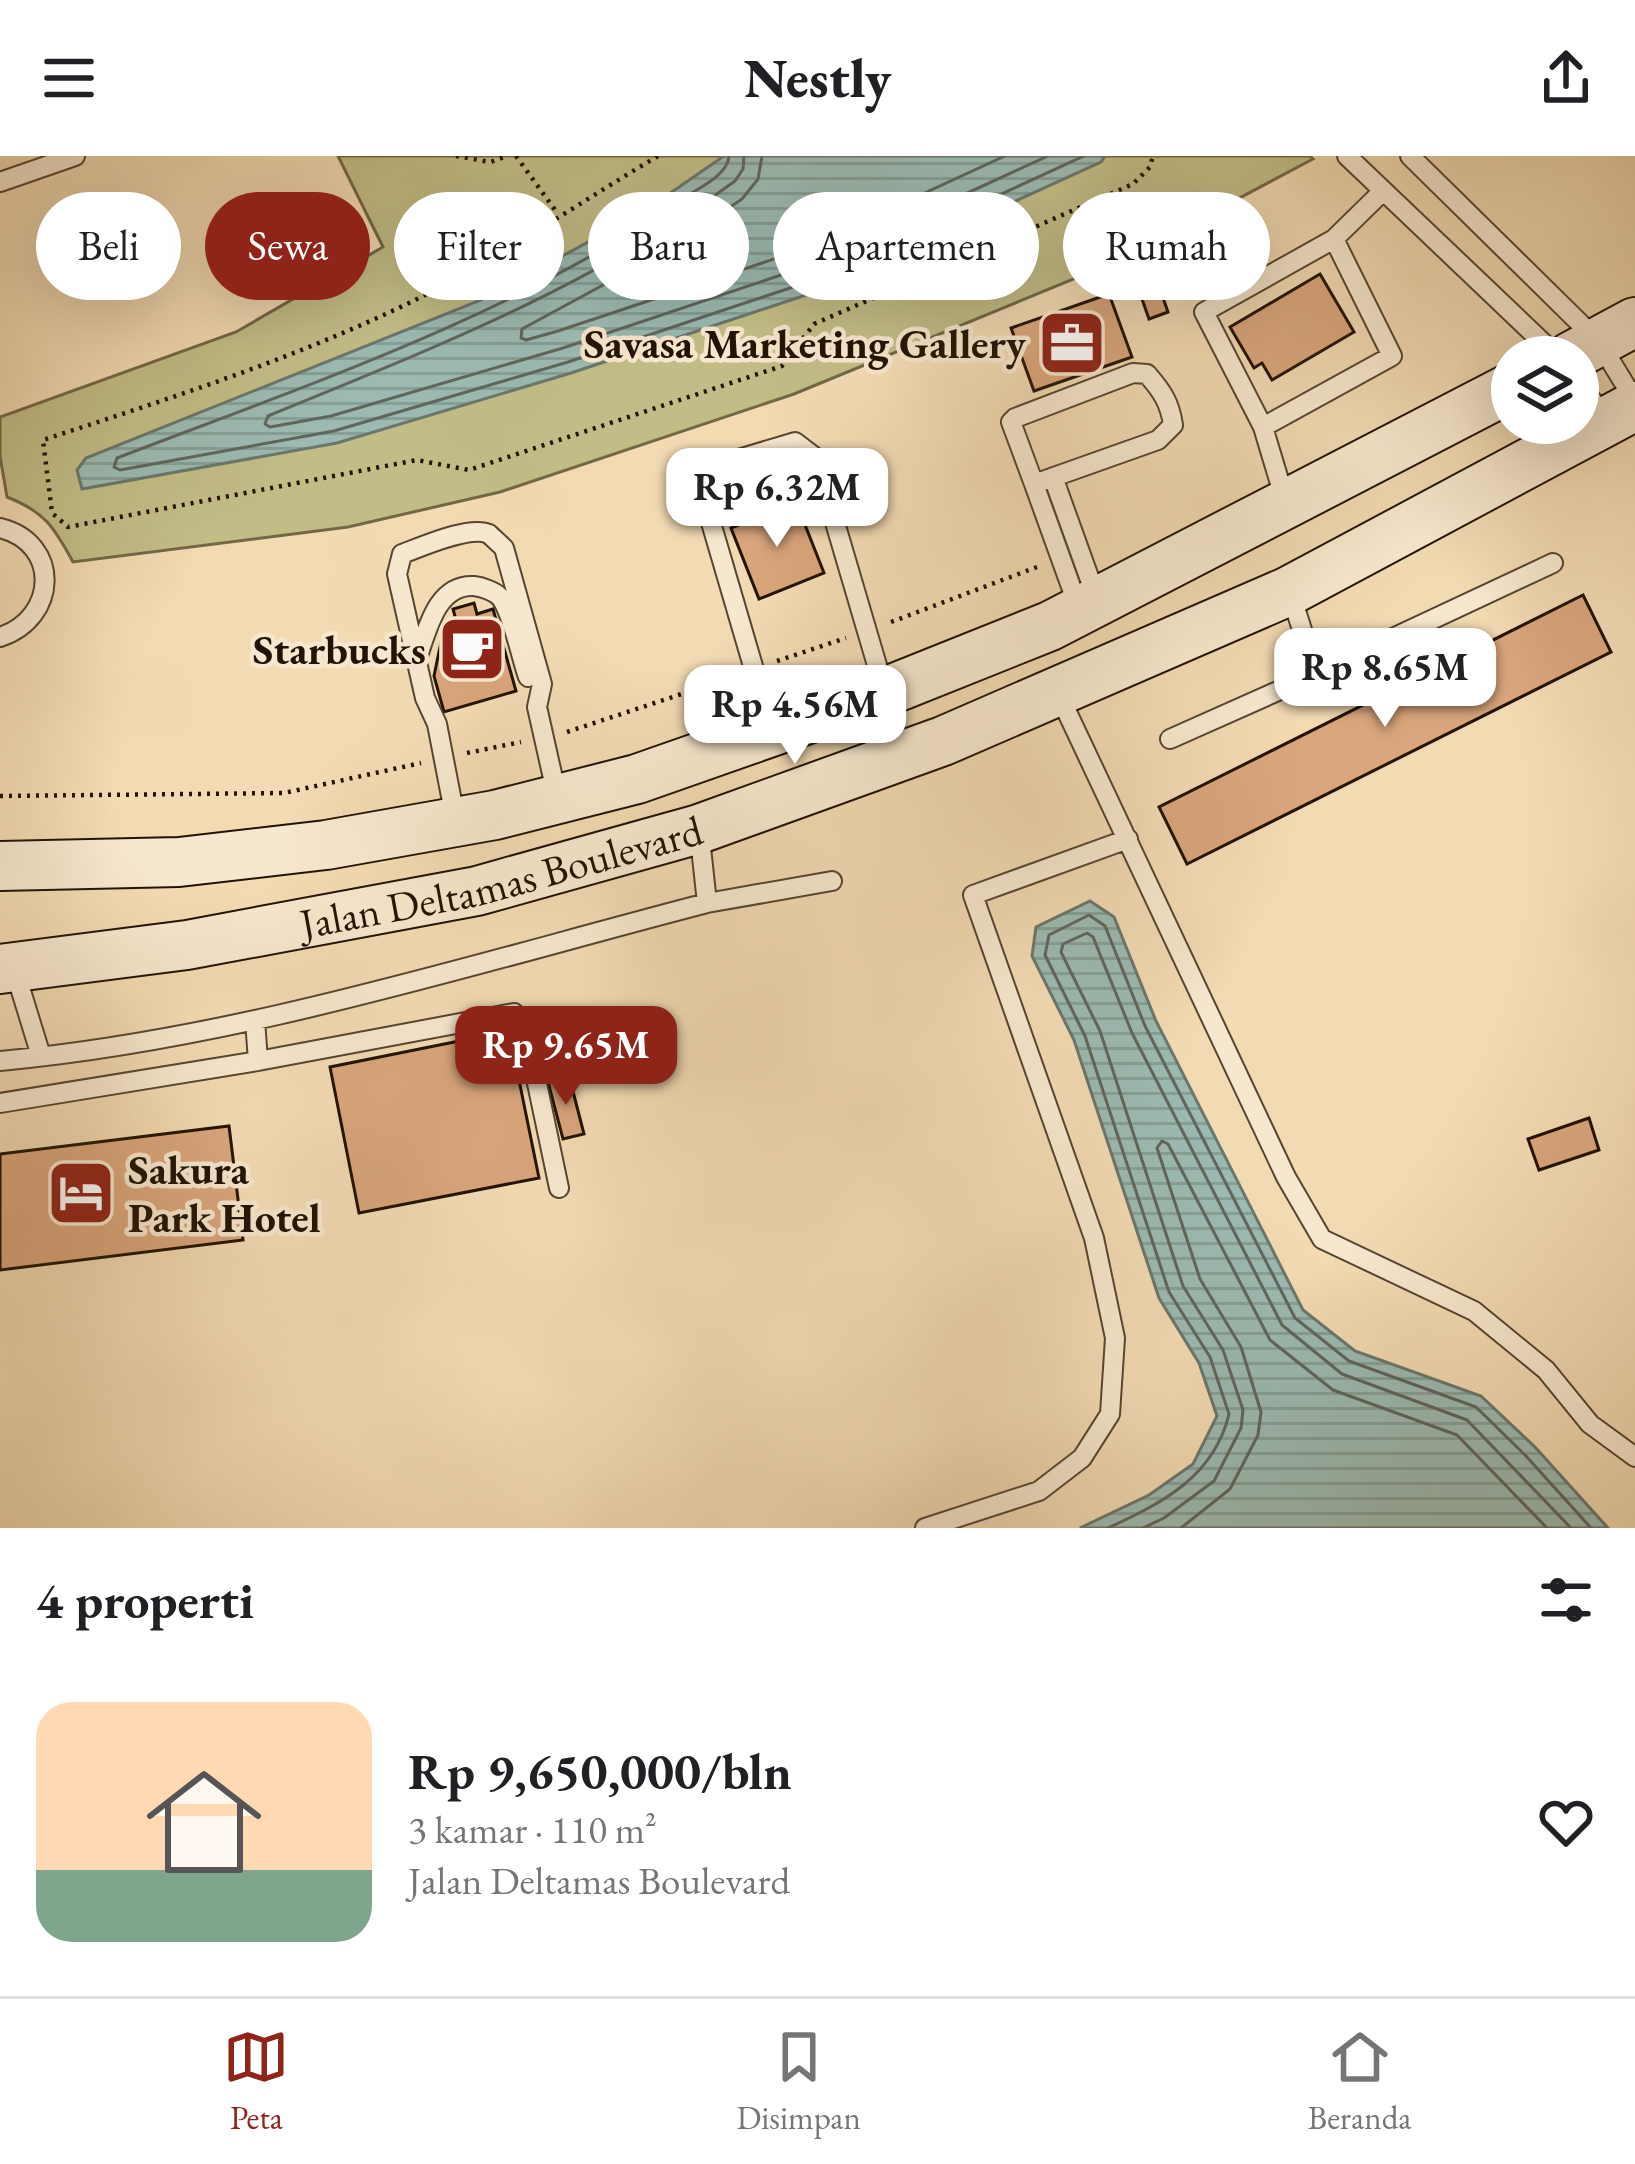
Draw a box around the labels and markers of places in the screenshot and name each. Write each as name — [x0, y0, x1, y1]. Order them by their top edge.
office icon: Savasa Marketing Gallery — [1037, 308, 1107, 378]
place label: Savasa Marketing Gallery — [584, 316, 1027, 371]
pin: Rp 6.32M — [653, 448, 901, 550]
cafe icon: Starbucks — [437, 614, 507, 684]
place label: Starbucks — [253, 622, 426, 677]
pin: Rp 8.65M — [1261, 628, 1509, 730]
pin: Rp 4.56M — [671, 665, 919, 767]
pin: Rp 9.65M — [442, 1006, 690, 1108]
place label: Sakura Park Hotel — [128, 1142, 321, 1245]
hotel icon: Sakura Park Hotel — [46, 1158, 116, 1228]

